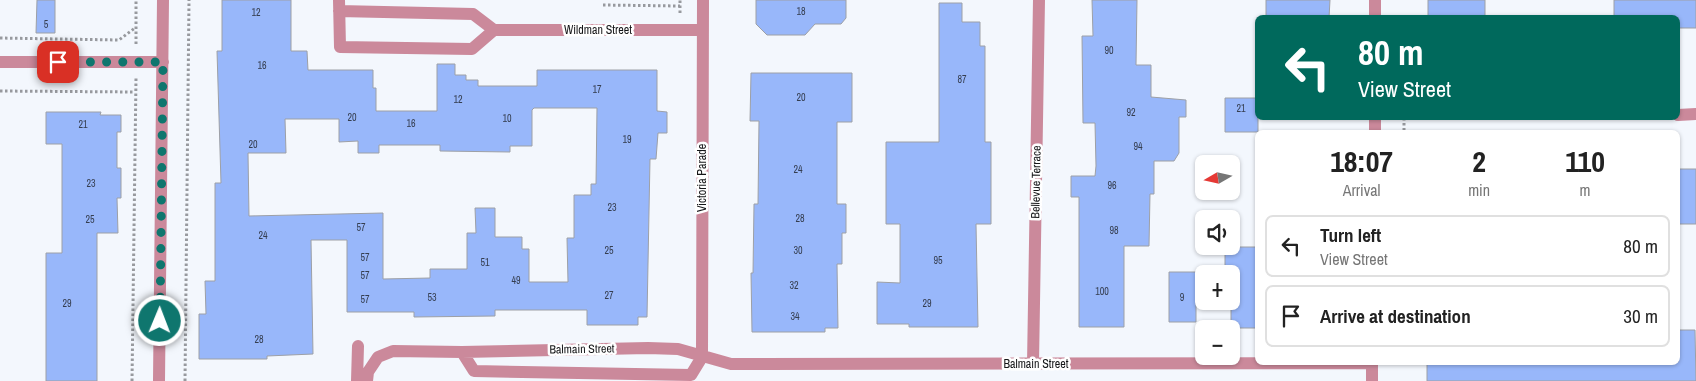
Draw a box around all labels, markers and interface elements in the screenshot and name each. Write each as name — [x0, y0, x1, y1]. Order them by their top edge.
house number: 18 — [796, 5, 806, 18]
house number: 12 — [251, 6, 261, 19]
house number: 5 — [44, 18, 49, 31]
street label: Wildman Street — [564, 22, 632, 38]
text: 80 m — [1358, 29, 1423, 76]
icon: left — [1275, 35, 1340, 100]
pin — [37, 41, 79, 83]
house number: 90 — [1104, 44, 1114, 57]
icon: arrive — [44, 48, 72, 76]
house number: 16 — [257, 59, 267, 72]
house number: 87 — [957, 73, 967, 86]
text: View Street — [1358, 74, 1451, 104]
house number: 17 — [592, 83, 602, 96]
house number: 20 — [796, 91, 806, 104]
house number: 12 — [453, 93, 463, 106]
house number: 21 — [1236, 102, 1246, 115]
house number: 92 — [1126, 106, 1136, 119]
house number: 20 — [347, 111, 357, 124]
house number: 10 — [502, 112, 512, 125]
house number: 16 — [406, 117, 416, 130]
house number: 21 — [78, 118, 88, 131]
house number: 19 — [622, 133, 632, 146]
house number: 20 — [248, 138, 258, 151]
house number: 94 — [1133, 140, 1143, 153]
text: 18:07 — [1330, 141, 1393, 181]
text: 2 — [1472, 141, 1486, 181]
text: 110 — [1565, 141, 1605, 181]
street label: Victoria Parade — [694, 144, 710, 212]
street label: Bellevue Terrace — [1027, 145, 1045, 219]
north arrow — [1195, 155, 1240, 200]
map controls — [1195, 155, 1240, 365]
house number: 24 — [793, 163, 803, 176]
house number: 23 — [86, 177, 96, 190]
house number: 96 — [1107, 179, 1117, 192]
text: Arrival — [1343, 179, 1381, 201]
text: min — [1468, 179, 1490, 201]
text: m — [1580, 179, 1590, 201]
house number: 23 — [607, 201, 617, 214]
button: sound — [1195, 210, 1240, 255]
house number: 28 — [795, 212, 805, 225]
house number: 25 — [85, 213, 95, 226]
house number: 57 — [356, 221, 366, 234]
text: Turn left — [1320, 222, 1381, 248]
house number: 98 — [1109, 224, 1119, 237]
house number: 24 — [258, 229, 268, 242]
icon: left — [1277, 232, 1305, 260]
text: 80 m — [1623, 233, 1658, 259]
house number: 25 — [604, 244, 614, 257]
house number: 30 — [793, 244, 803, 257]
text: View Street — [1320, 248, 1388, 270]
house number: 57 — [360, 251, 370, 264]
house number: 95 — [933, 254, 943, 267]
house number: 51 — [480, 256, 490, 269]
button: + — [1195, 265, 1240, 310]
house number: 57 — [360, 269, 370, 282]
house number: 49 — [511, 274, 521, 287]
house number: 32 — [789, 279, 799, 292]
house number: 100 — [1095, 285, 1109, 298]
house number: 27 — [604, 289, 614, 302]
house number: 53 — [427, 291, 437, 304]
house number: 9 — [1180, 291, 1185, 304]
house number: 57 — [360, 293, 370, 306]
position arrow — [133, 294, 185, 346]
house number: 29 — [62, 297, 72, 310]
house number: 29 — [922, 297, 932, 310]
icon: arrive — [1277, 302, 1305, 330]
text: Arrive at destination — [1320, 303, 1471, 329]
text: 30 m — [1623, 303, 1658, 329]
house number: 34 — [790, 310, 800, 323]
button: − — [1195, 320, 1240, 365]
house number: 28 — [254, 333, 264, 346]
street label: Balmain Street — [549, 340, 615, 358]
street label: Balmain Street — [1003, 356, 1069, 372]

